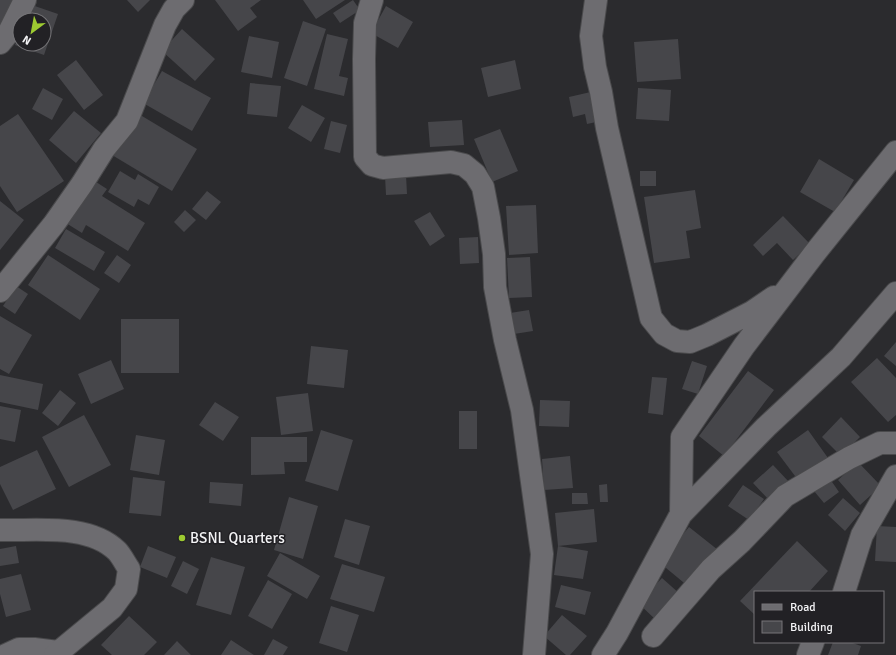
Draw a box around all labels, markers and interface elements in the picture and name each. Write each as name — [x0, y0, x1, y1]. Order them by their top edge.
north arrow — [12, 12, 52, 52]
text: N — [20, 33, 34, 48]
place label: BSNL Quarters — [190, 529, 285, 547]
marker: BSNL Quarters — [177, 533, 187, 543]
legend — [754, 591, 884, 643]
text: Road — [790, 600, 816, 615]
text: Building — [790, 620, 833, 635]

